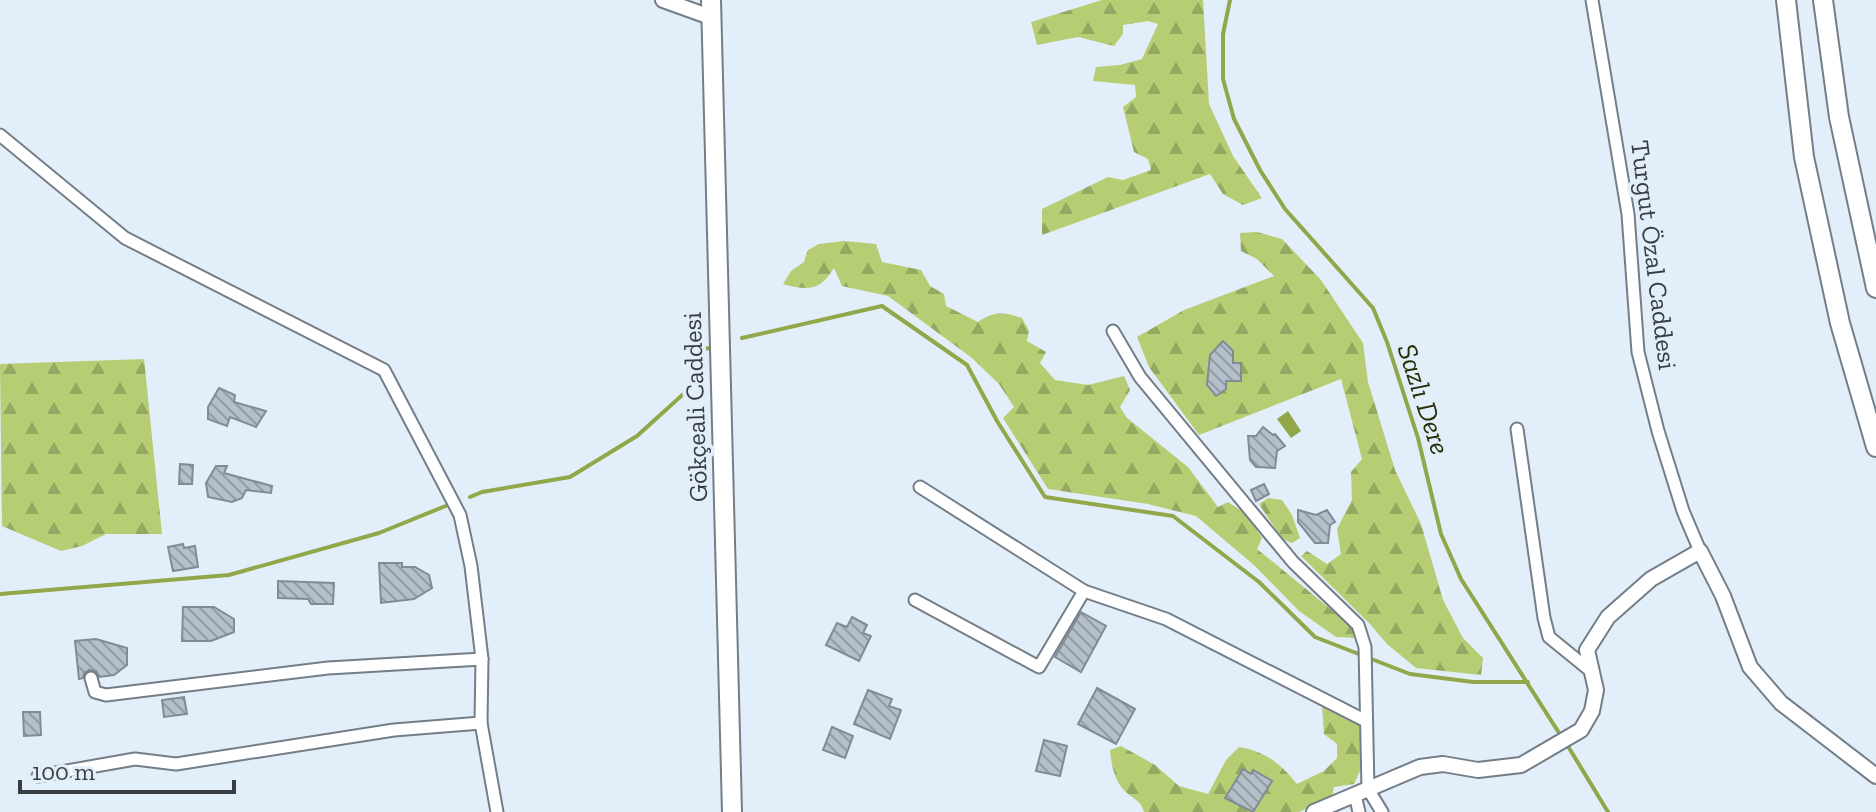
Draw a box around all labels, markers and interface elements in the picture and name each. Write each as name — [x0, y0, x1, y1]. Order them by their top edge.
street label: Turgut Özal Caddesi — [1624, 138, 1684, 372]
street label: Gökçeali Caddesi — [676, 311, 714, 503]
water label: Sazlı Dere — [1391, 339, 1457, 459]
scale bar — [20, 744, 234, 794]
text: 100 m — [32, 757, 95, 786]

